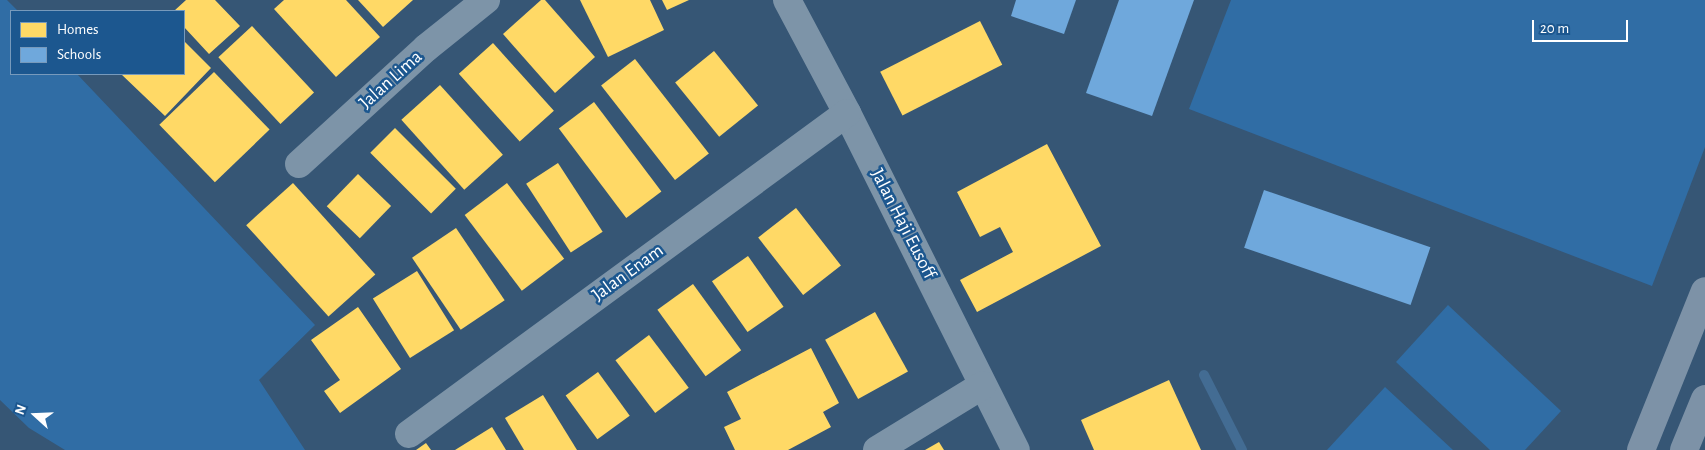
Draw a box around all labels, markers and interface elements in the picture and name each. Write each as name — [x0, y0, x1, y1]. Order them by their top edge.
legend — [10, 10, 185, 75]
scale bar — [1535, 10, 1631, 42]
text: 20 m — [1540, 21, 1569, 36]
text: Homes — [57, 22, 99, 37]
street label: Jalan Lima — [355, 46, 427, 114]
text: Schools — [57, 47, 101, 62]
street label: Jalan Haji Eusoff — [865, 165, 941, 283]
street label: Jalan Enam — [588, 239, 668, 307]
north arrow — [10, 390, 60, 440]
text: N — [13, 403, 29, 417]

